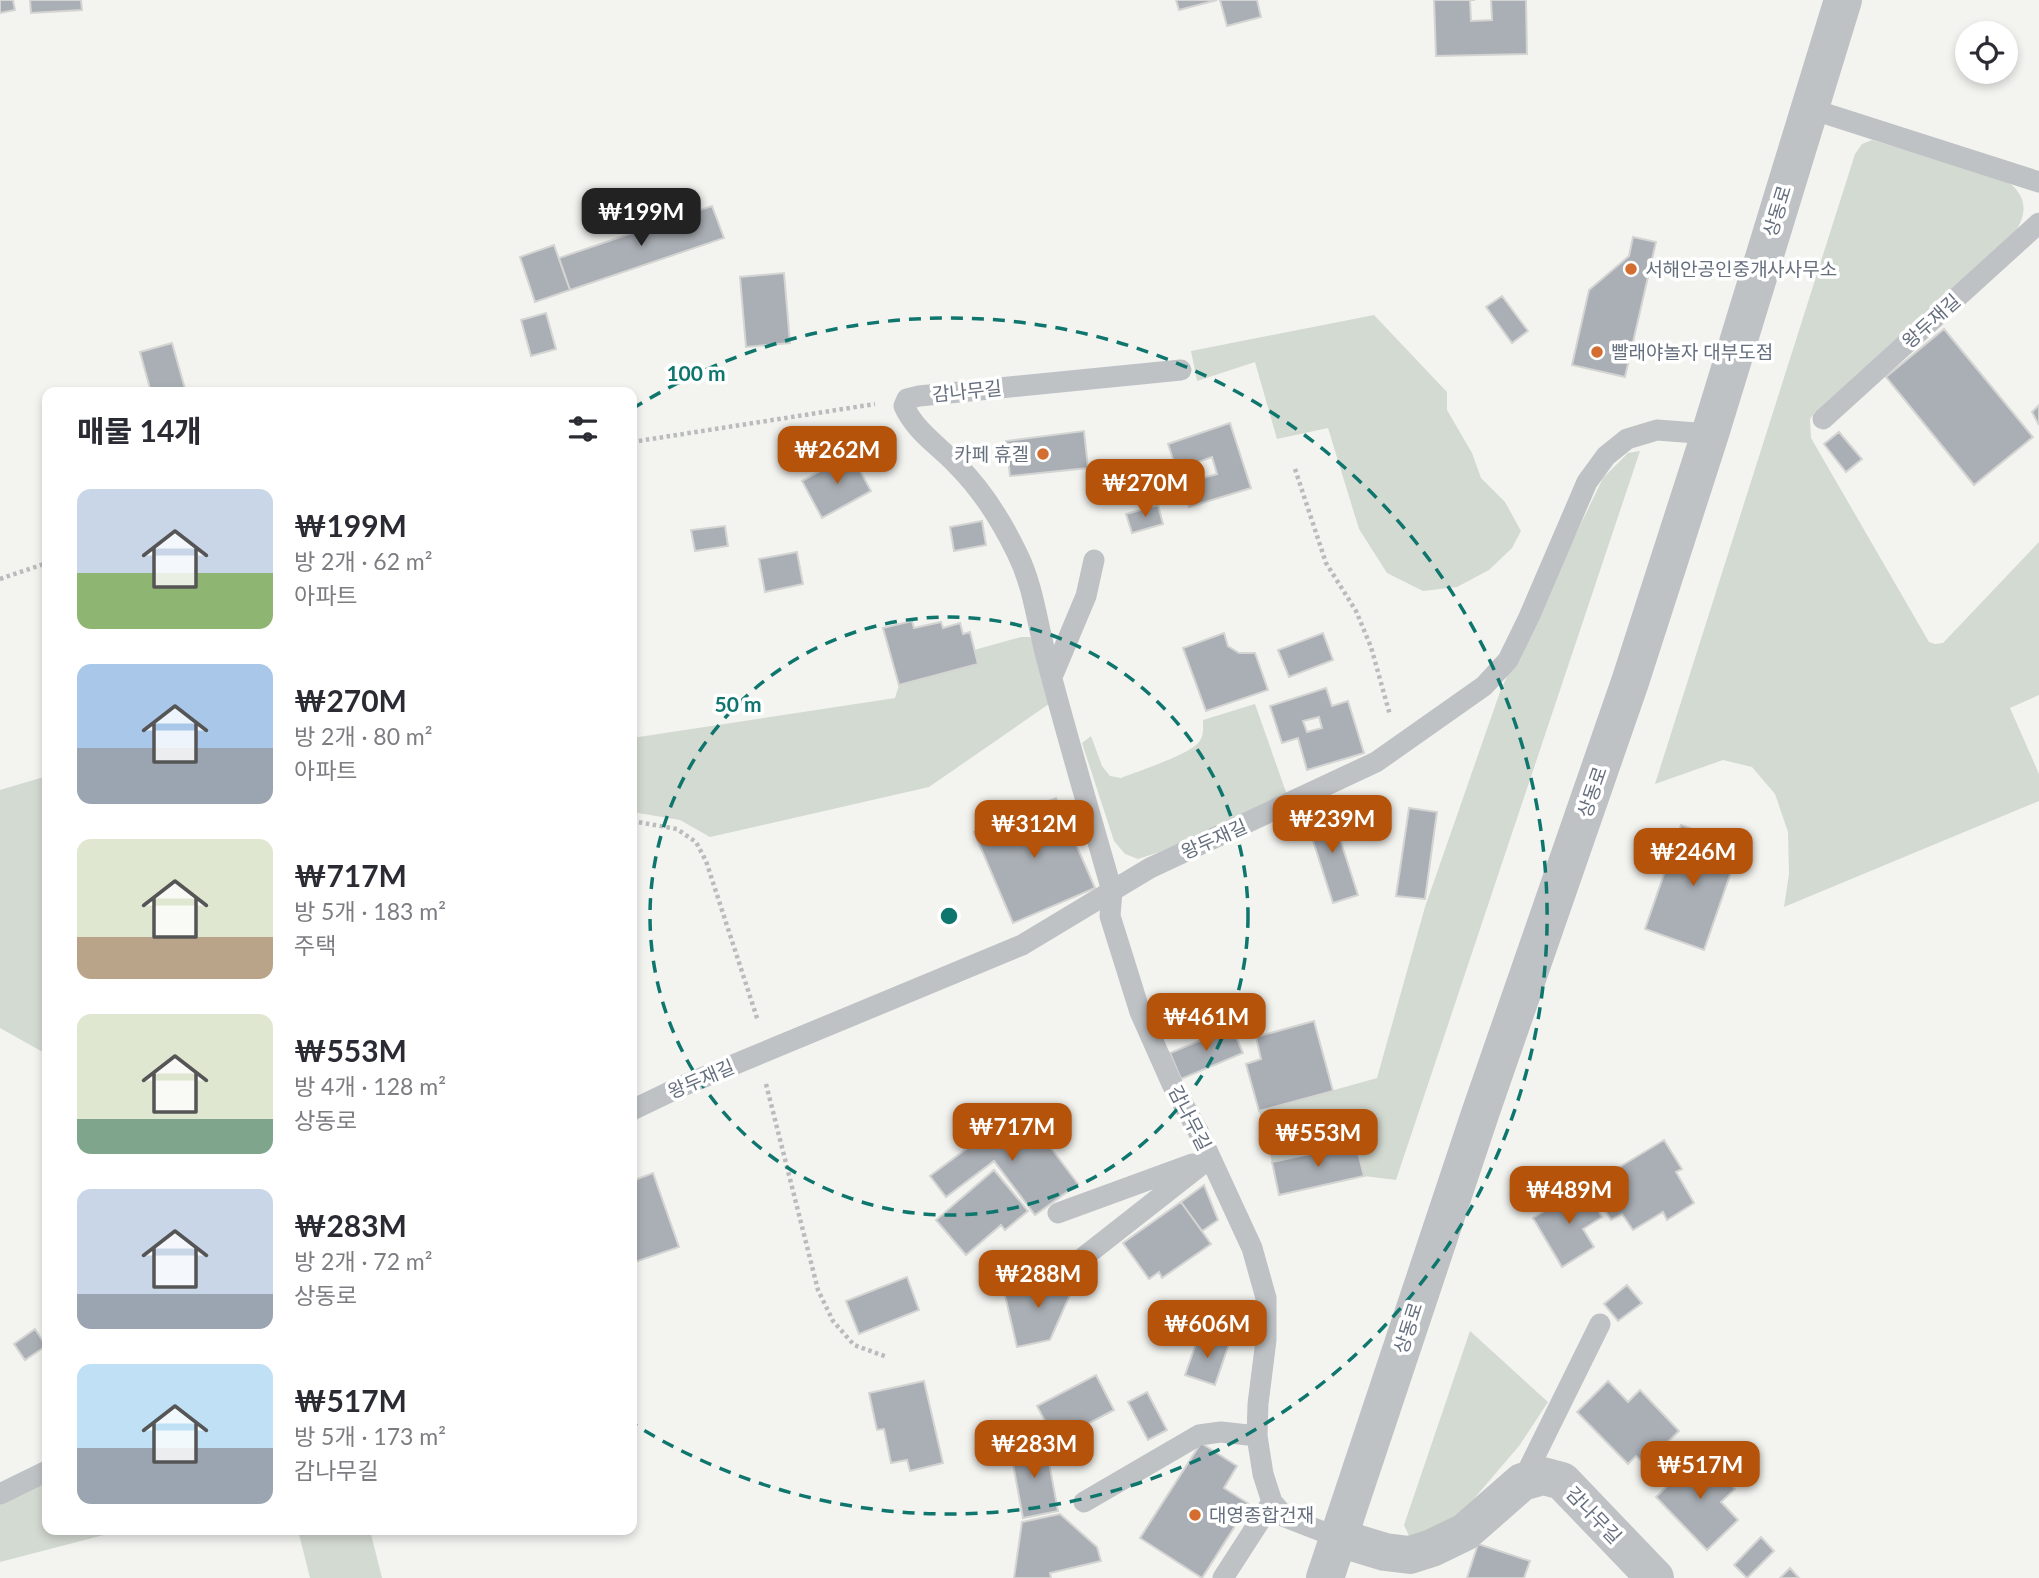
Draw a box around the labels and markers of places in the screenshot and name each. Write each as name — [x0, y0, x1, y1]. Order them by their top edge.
pin: ₩199M — [592, 188, 690, 248]
place label: 서해안공인중개사사무소 — [1645, 257, 1837, 280]
marker: 서해안공인중개사사무소 — [1623, 261, 1639, 277]
place label: 빨래야놀자 대부도점 — [1611, 340, 1773, 363]
marker: 빨래야놀자 대부도점 — [1589, 344, 1605, 360]
pin: ₩262M — [788, 426, 886, 486]
place label: 카페 휴겔 — [954, 442, 1029, 465]
marker: 카페 휴겔 — [1035, 446, 1051, 462]
pin: ₩270M — [1096, 460, 1194, 519]
pin: ₩239M — [1283, 796, 1381, 855]
pin: ₩312M — [985, 800, 1083, 860]
pin: ₩246M — [1644, 828, 1742, 888]
centre of rings — [937, 904, 961, 928]
pin: ₩461M — [1157, 993, 1255, 1053]
pin: ₩717M — [963, 1104, 1061, 1163]
pin: ₩553M — [1269, 1110, 1367, 1169]
pin: ₩489M — [1520, 1166, 1618, 1226]
pin: ₩288M — [989, 1250, 1087, 1310]
pin: ₩606M — [1158, 1300, 1256, 1360]
pin: ₩283M — [985, 1420, 1083, 1480]
pin: ₩517M — [1651, 1442, 1749, 1501]
place label: 대영종합건재 — [1209, 1503, 1314, 1526]
marker: 대영종합건재 — [1187, 1507, 1203, 1523]

